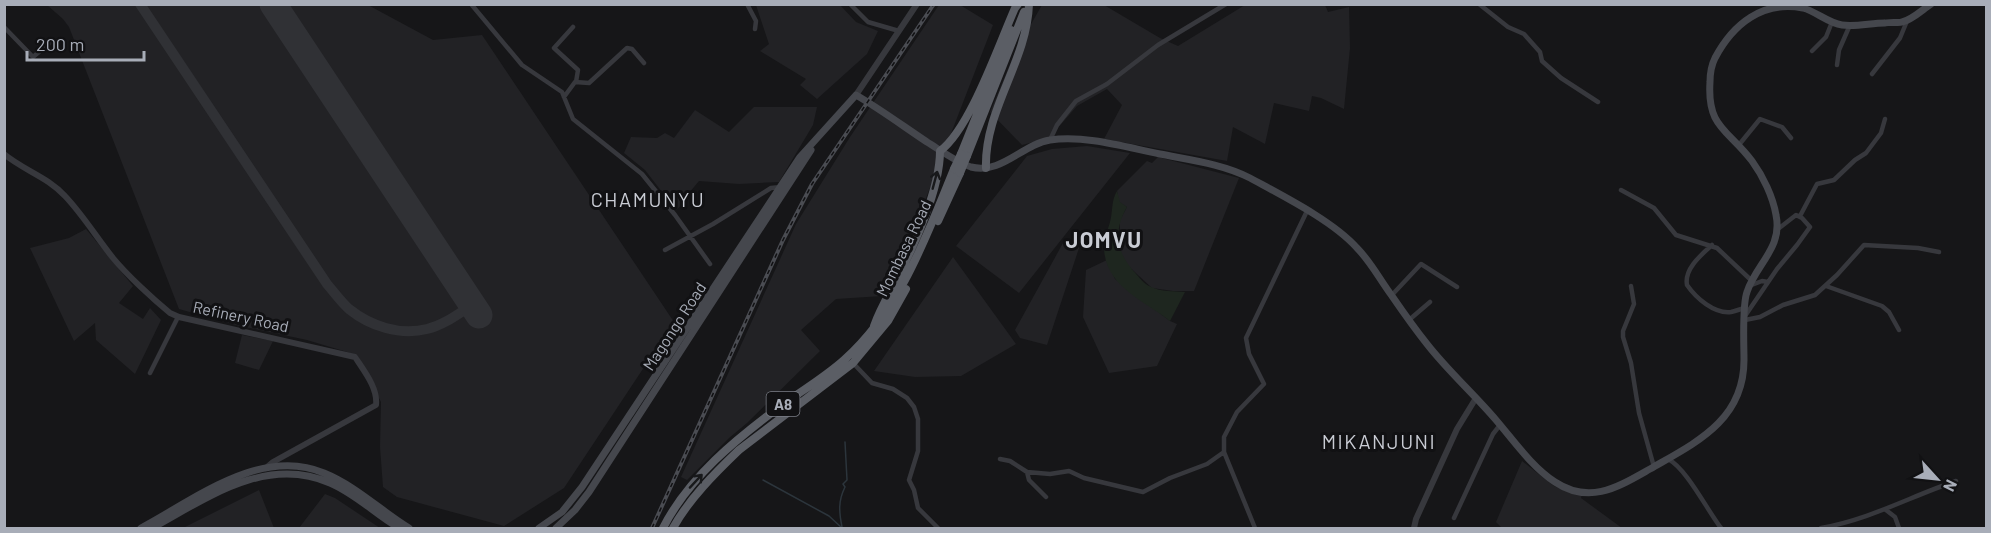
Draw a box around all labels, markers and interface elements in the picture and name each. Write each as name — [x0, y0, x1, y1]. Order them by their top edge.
scale bar — [27, 24, 144, 62]
text: 200 m — [36, 33, 84, 55]
one-way arrow — [930, 171, 942, 190]
district label: CHAMUNYU — [591, 187, 705, 211]
street label: Mombasa Road — [872, 197, 934, 299]
district label: JOMVU — [1065, 226, 1143, 252]
street label: Magongo Road — [638, 278, 710, 374]
street label: Refinery Road — [191, 297, 291, 335]
road number: A8 — [766, 392, 800, 416]
district label: MIKANJUNI — [1322, 429, 1436, 453]
north arrow — [1907, 449, 1967, 509]
one-way arrow — [689, 473, 704, 488]
text: N — [1940, 477, 1962, 495]

